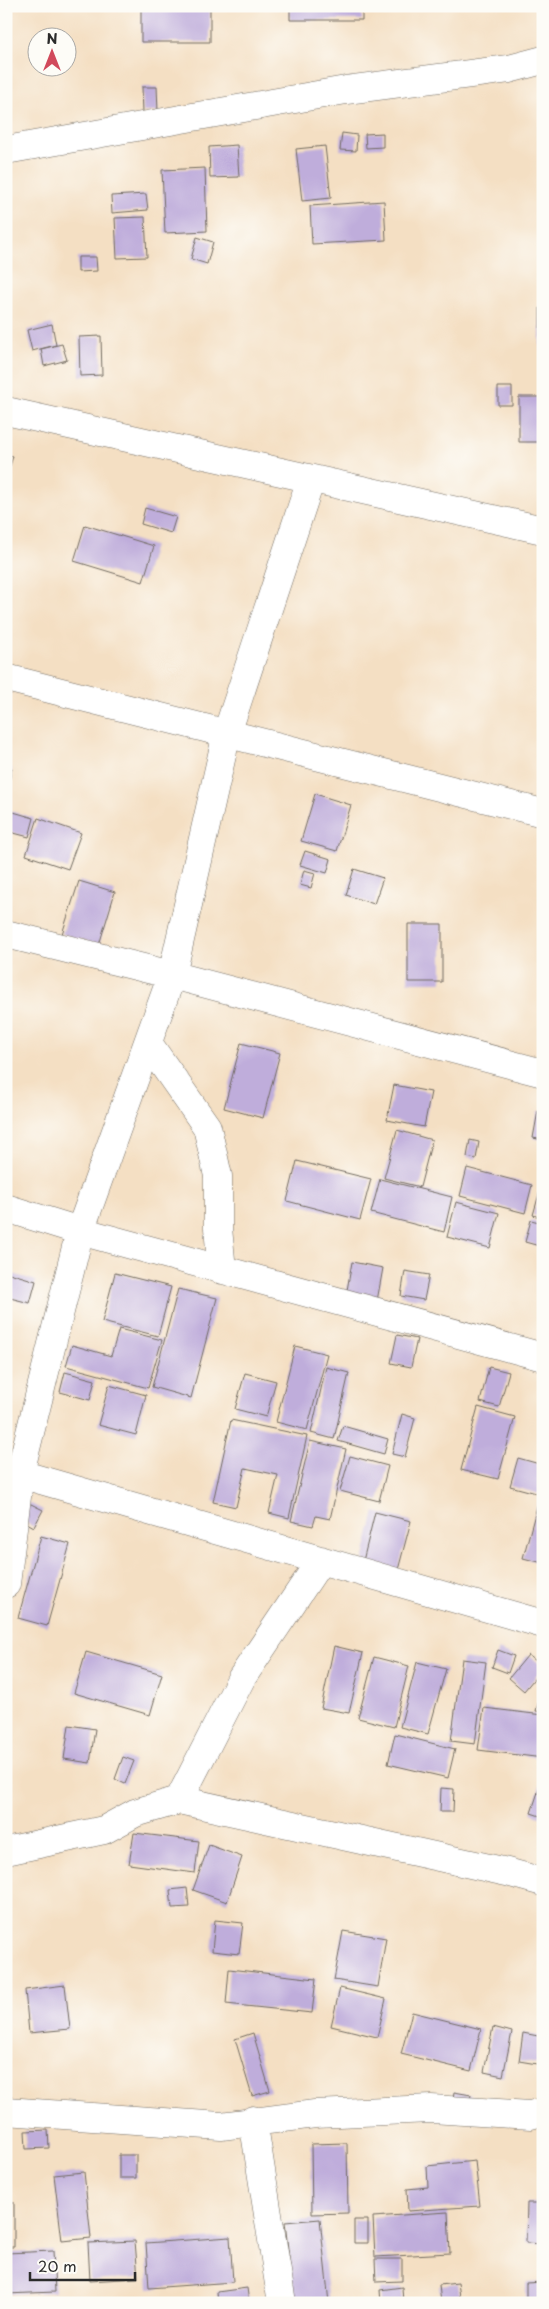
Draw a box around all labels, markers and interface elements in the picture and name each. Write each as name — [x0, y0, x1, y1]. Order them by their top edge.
north arrow — [28, 28, 78, 78]
text: N — [46, 28, 58, 49]
scale bar — [30, 2249, 135, 2281]
text: 20 m — [38, 2254, 77, 2277]

